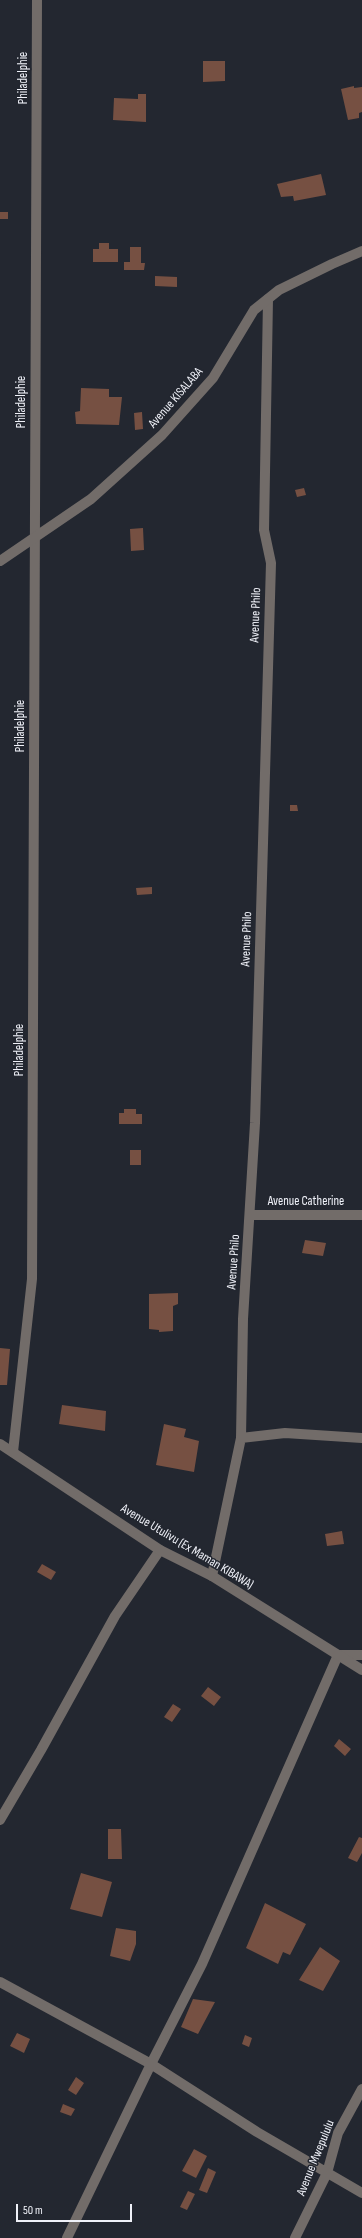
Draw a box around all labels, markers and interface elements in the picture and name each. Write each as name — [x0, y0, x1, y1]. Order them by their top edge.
street label: Philadelphie — [16, 52, 32, 104]
street label: Avenue KISALABA — [145, 364, 207, 432]
street label: Philadelphie — [14, 376, 30, 428]
street label: Avenue Philo — [247, 587, 265, 643]
street label: Philadelphie — [13, 700, 29, 752]
street label: Avenue Philo — [238, 911, 256, 967]
street label: Philadelphie — [12, 1024, 28, 1076]
street label: Avenue Catherine — [268, 1194, 344, 1210]
street label: Avenue Philo — [224, 1234, 244, 1290]
street label: Avenue Utulivu (Ex Maman KIBAWA) — [118, 1501, 256, 1593]
street label: Avenue Mwepululu — [294, 2118, 338, 2198]
scale bar — [18, 2196, 134, 2222]
text: 50 m — [23, 2203, 43, 2218]

